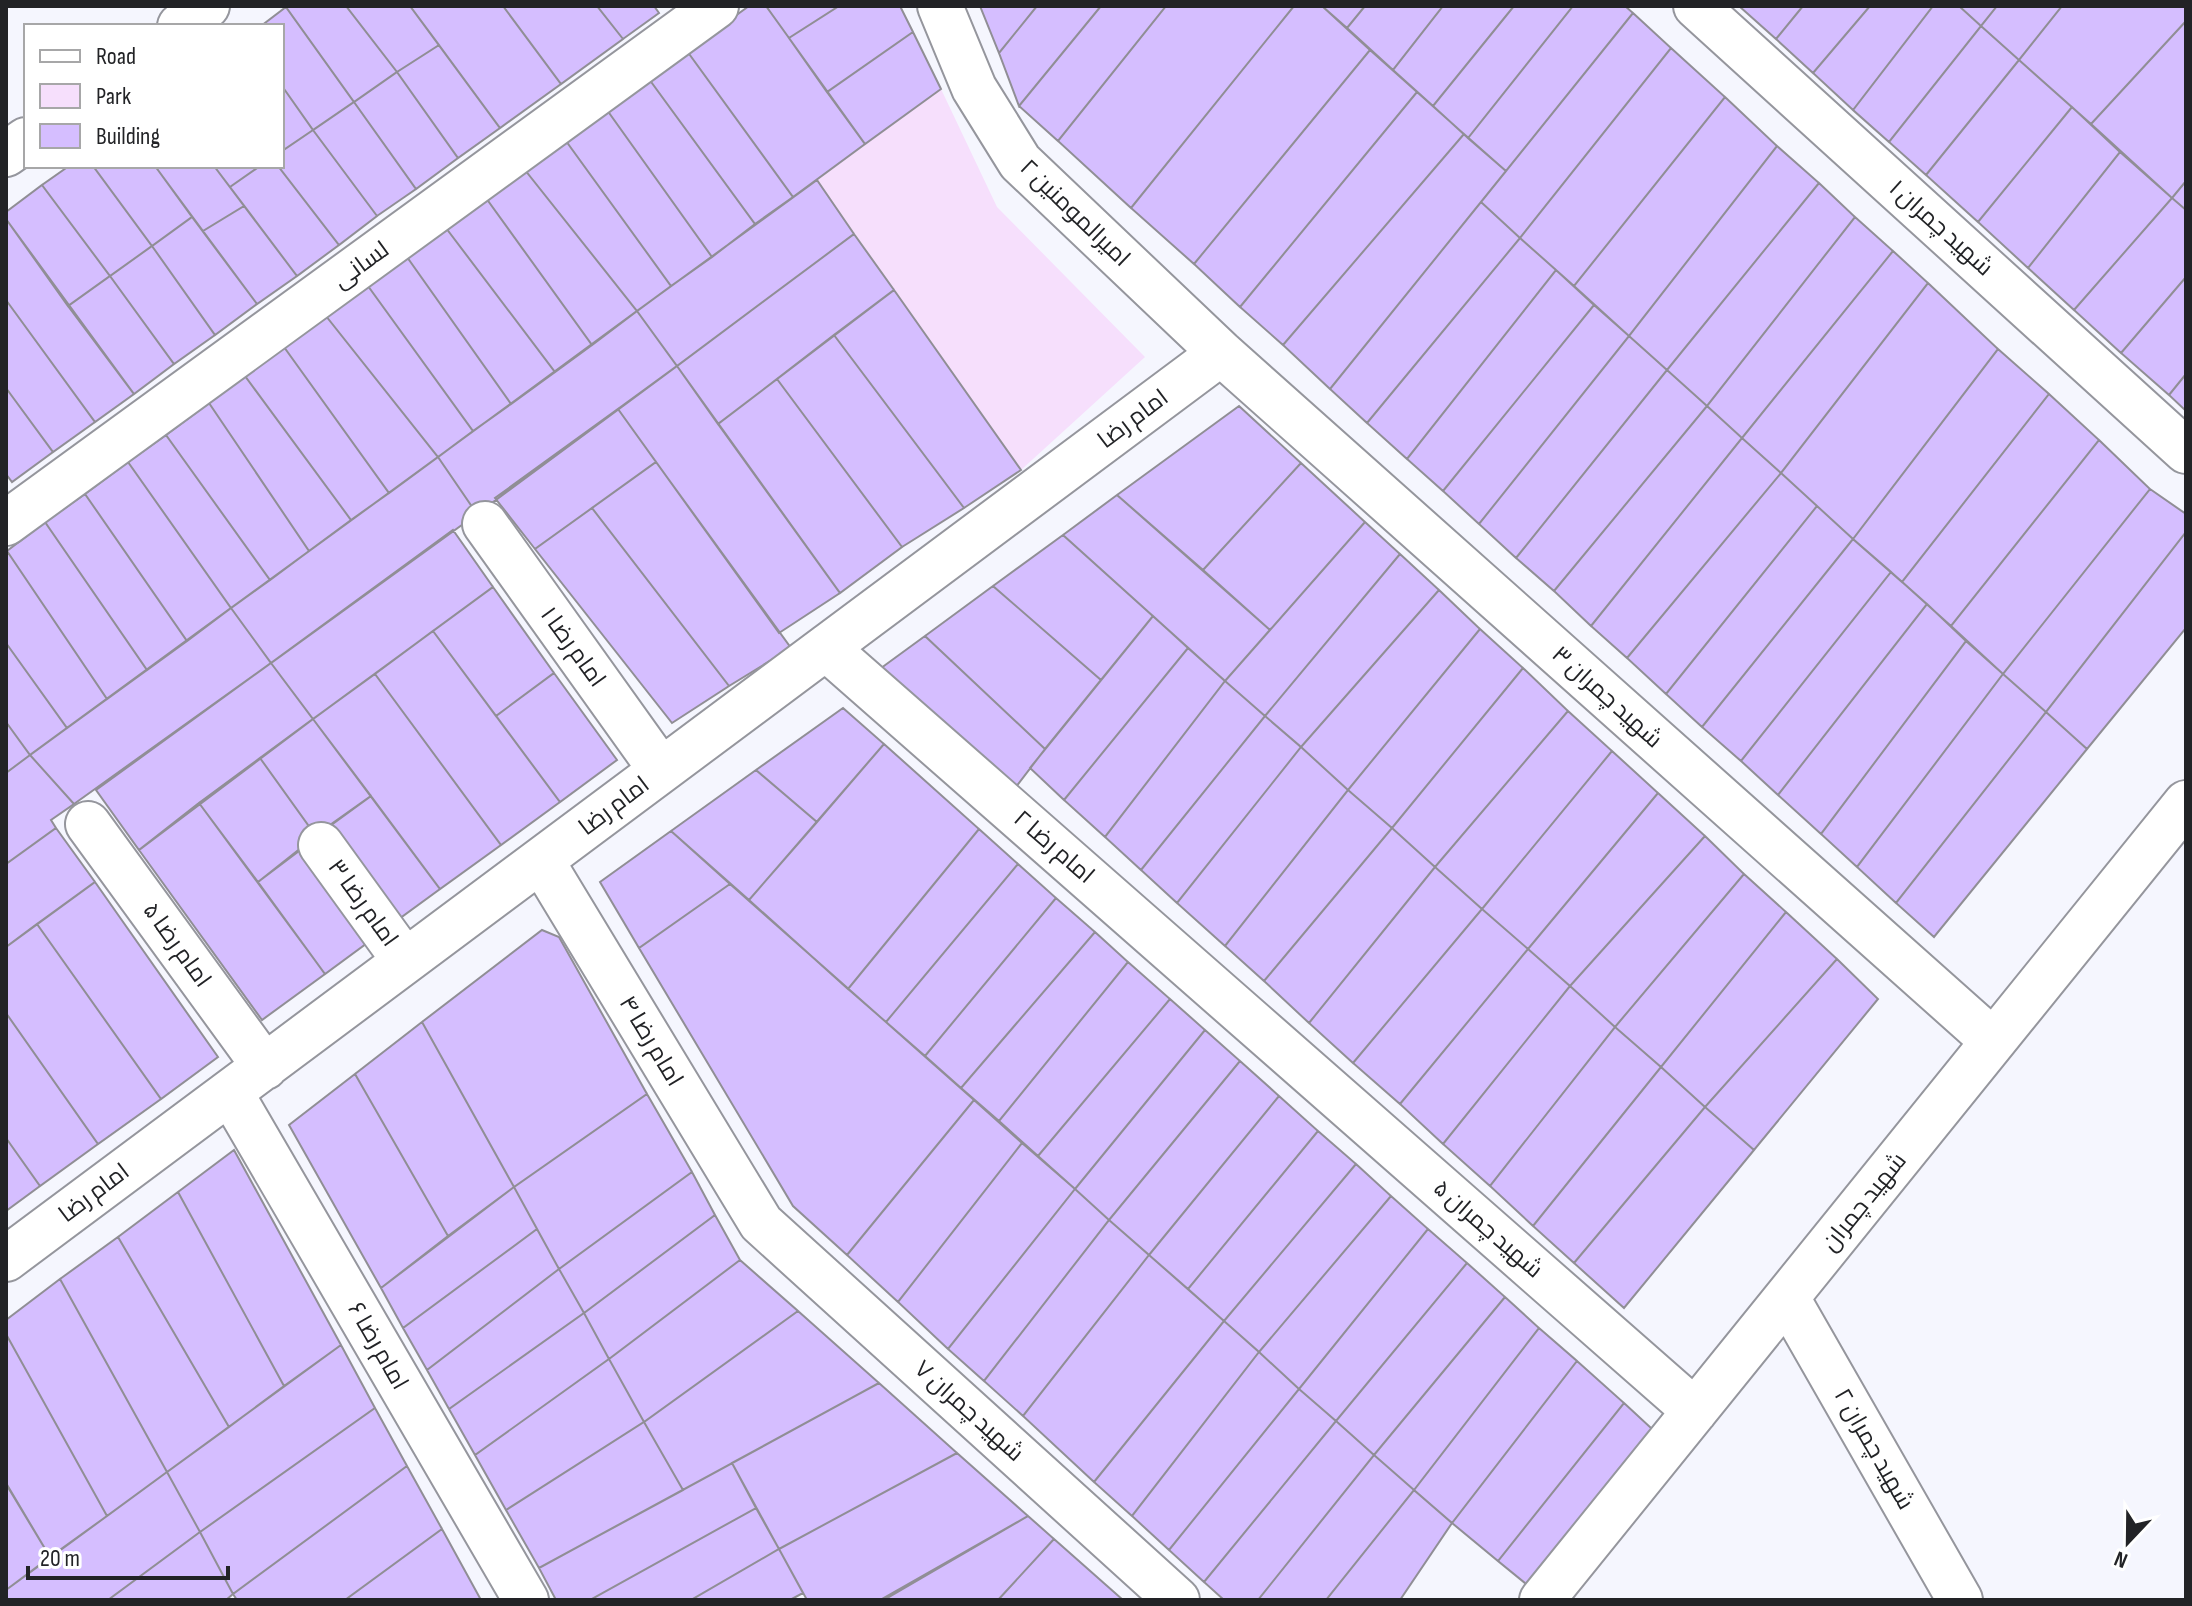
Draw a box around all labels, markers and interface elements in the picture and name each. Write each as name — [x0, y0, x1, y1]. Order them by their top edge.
legend — [24, 24, 284, 168]
text: Road — [96, 42, 136, 71]
text: Park — [96, 82, 131, 111]
text: Building — [96, 122, 160, 151]
street label: امیرالمومنین ۲ — [1014, 153, 1136, 273]
street label: شهید چمران ۱ — [1882, 174, 1999, 283]
street label: لسانی — [327, 235, 395, 295]
street label: امام رضا — [1092, 383, 1175, 456]
street label: امام رضا ۱ — [533, 601, 612, 693]
street label: شهید چمران ۳ — [1545, 640, 1668, 755]
street label: امام رضا — [573, 770, 656, 843]
street label: امام رضا ۲ — [1007, 804, 1100, 891]
street label: امام رضا ۳ — [321, 854, 404, 953]
street label: امام رضا ۵ — [136, 897, 217, 994]
street label: امام رضا ۴ — [612, 990, 689, 1092]
street label: شهید چمران — [1815, 1147, 1913, 1258]
street label: امام رضا — [53, 1157, 136, 1230]
street label: شهید چمران ۵ — [1427, 1174, 1549, 1285]
street label: امام رضا ۶ — [341, 1297, 415, 1395]
street label: شهید چمران ۷ — [908, 1354, 1030, 1468]
street label: شهید چمران ۲ — [1827, 1383, 1920, 1515]
north arrow — [2088, 1502, 2168, 1582]
scale bar — [28, 1530, 228, 1580]
text: 20 m — [40, 1544, 80, 1573]
text: N — [2111, 1544, 2132, 1574]

